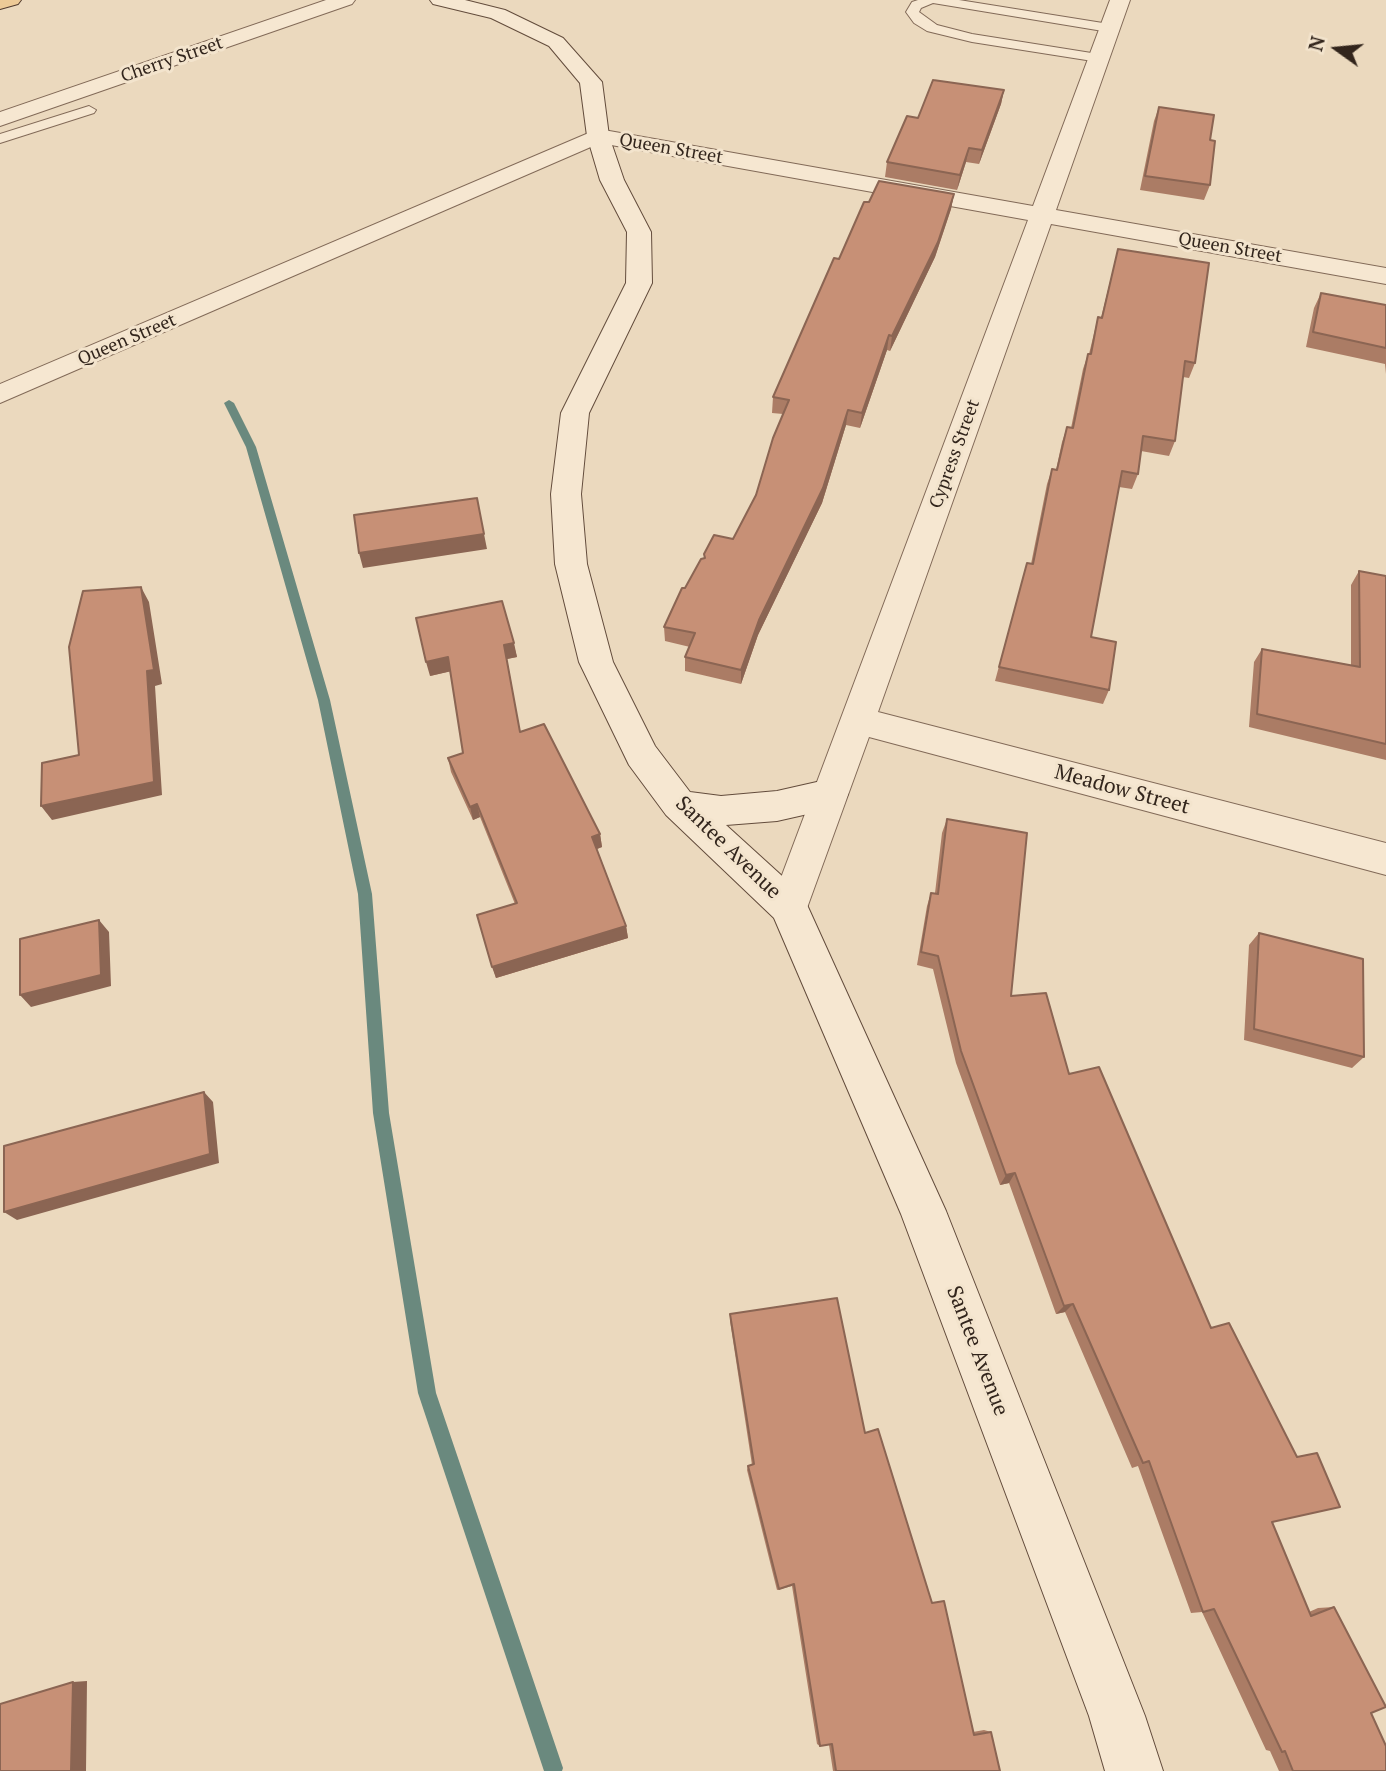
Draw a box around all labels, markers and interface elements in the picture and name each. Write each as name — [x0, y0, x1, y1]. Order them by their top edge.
north arrow — [1302, 14, 1372, 84]
street label: Cherry Street — [118, 32, 226, 88]
text: N — [1302, 33, 1330, 54]
street label: Queen Street — [617, 129, 725, 169]
street label: Queen Street — [1176, 228, 1284, 268]
street label: Queen Street — [75, 310, 179, 370]
street label: Cypress Street — [925, 397, 985, 511]
street label: Meadow Street — [1052, 760, 1192, 820]
street label: Santee Avenue — [670, 791, 786, 905]
street label: Santee Avenue — [941, 1282, 1013, 1420]

